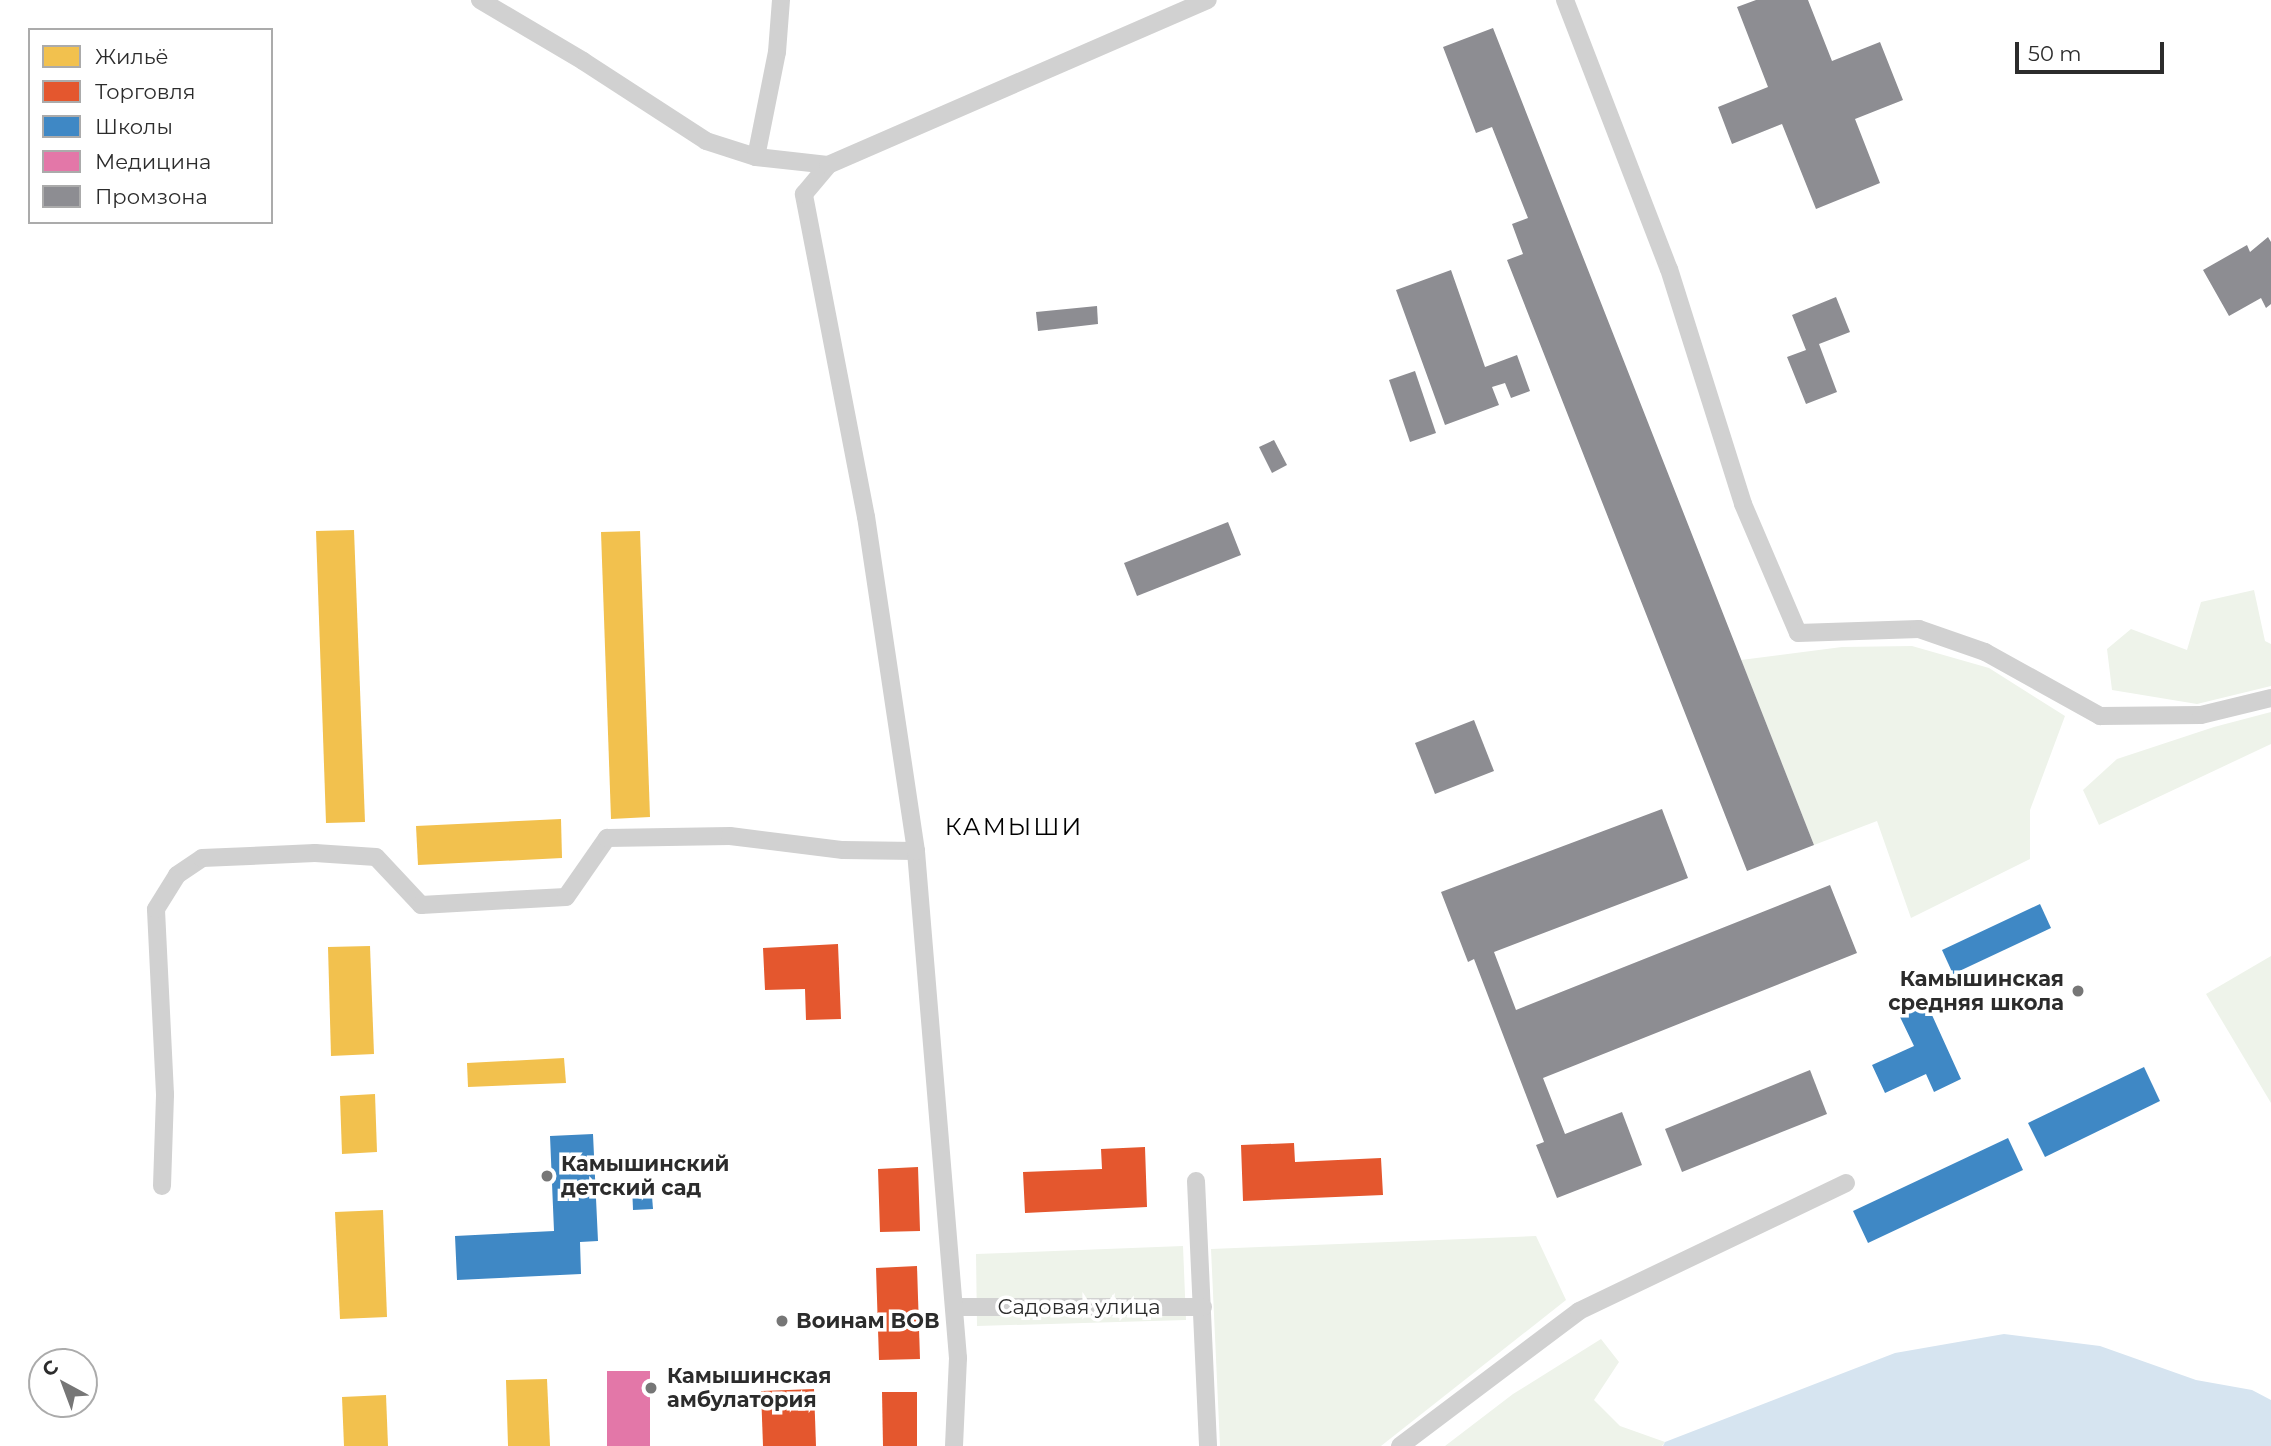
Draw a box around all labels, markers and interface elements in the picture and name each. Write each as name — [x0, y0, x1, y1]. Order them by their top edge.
legend — [28, 28, 273, 224]
scale bar — [2019, 28, 2168, 72]
text: 50 m — [2028, 41, 2082, 66]
text: Жильё — [95, 44, 169, 69]
text: Торговля — [95, 79, 196, 104]
text: Школы — [95, 114, 173, 139]
text: Медицина — [95, 149, 211, 174]
text: Промзона — [95, 184, 208, 209]
district label: КАМЫШИ — [945, 813, 1083, 841]
place label: Камышинская средняя школа — [1888, 966, 2064, 1016]
marker: Камышинская средняя школа — [2070, 983, 2086, 999]
place label: Камышинский детский сад — [561, 1151, 729, 1201]
marker: Камышинский детский сад — [539, 1168, 555, 1184]
street label: Садовая улица — [998, 1294, 1160, 1320]
place label: Воинам ВОВ — [796, 1308, 940, 1334]
marker: Воинам ВОВ — [774, 1313, 790, 1329]
north arrow — [28, 1348, 98, 1418]
text: С — [37, 1355, 63, 1381]
place label: Камышинская амбулатория — [667, 1363, 831, 1413]
marker: Камышинская амбулатория — [641, 1378, 661, 1398]

